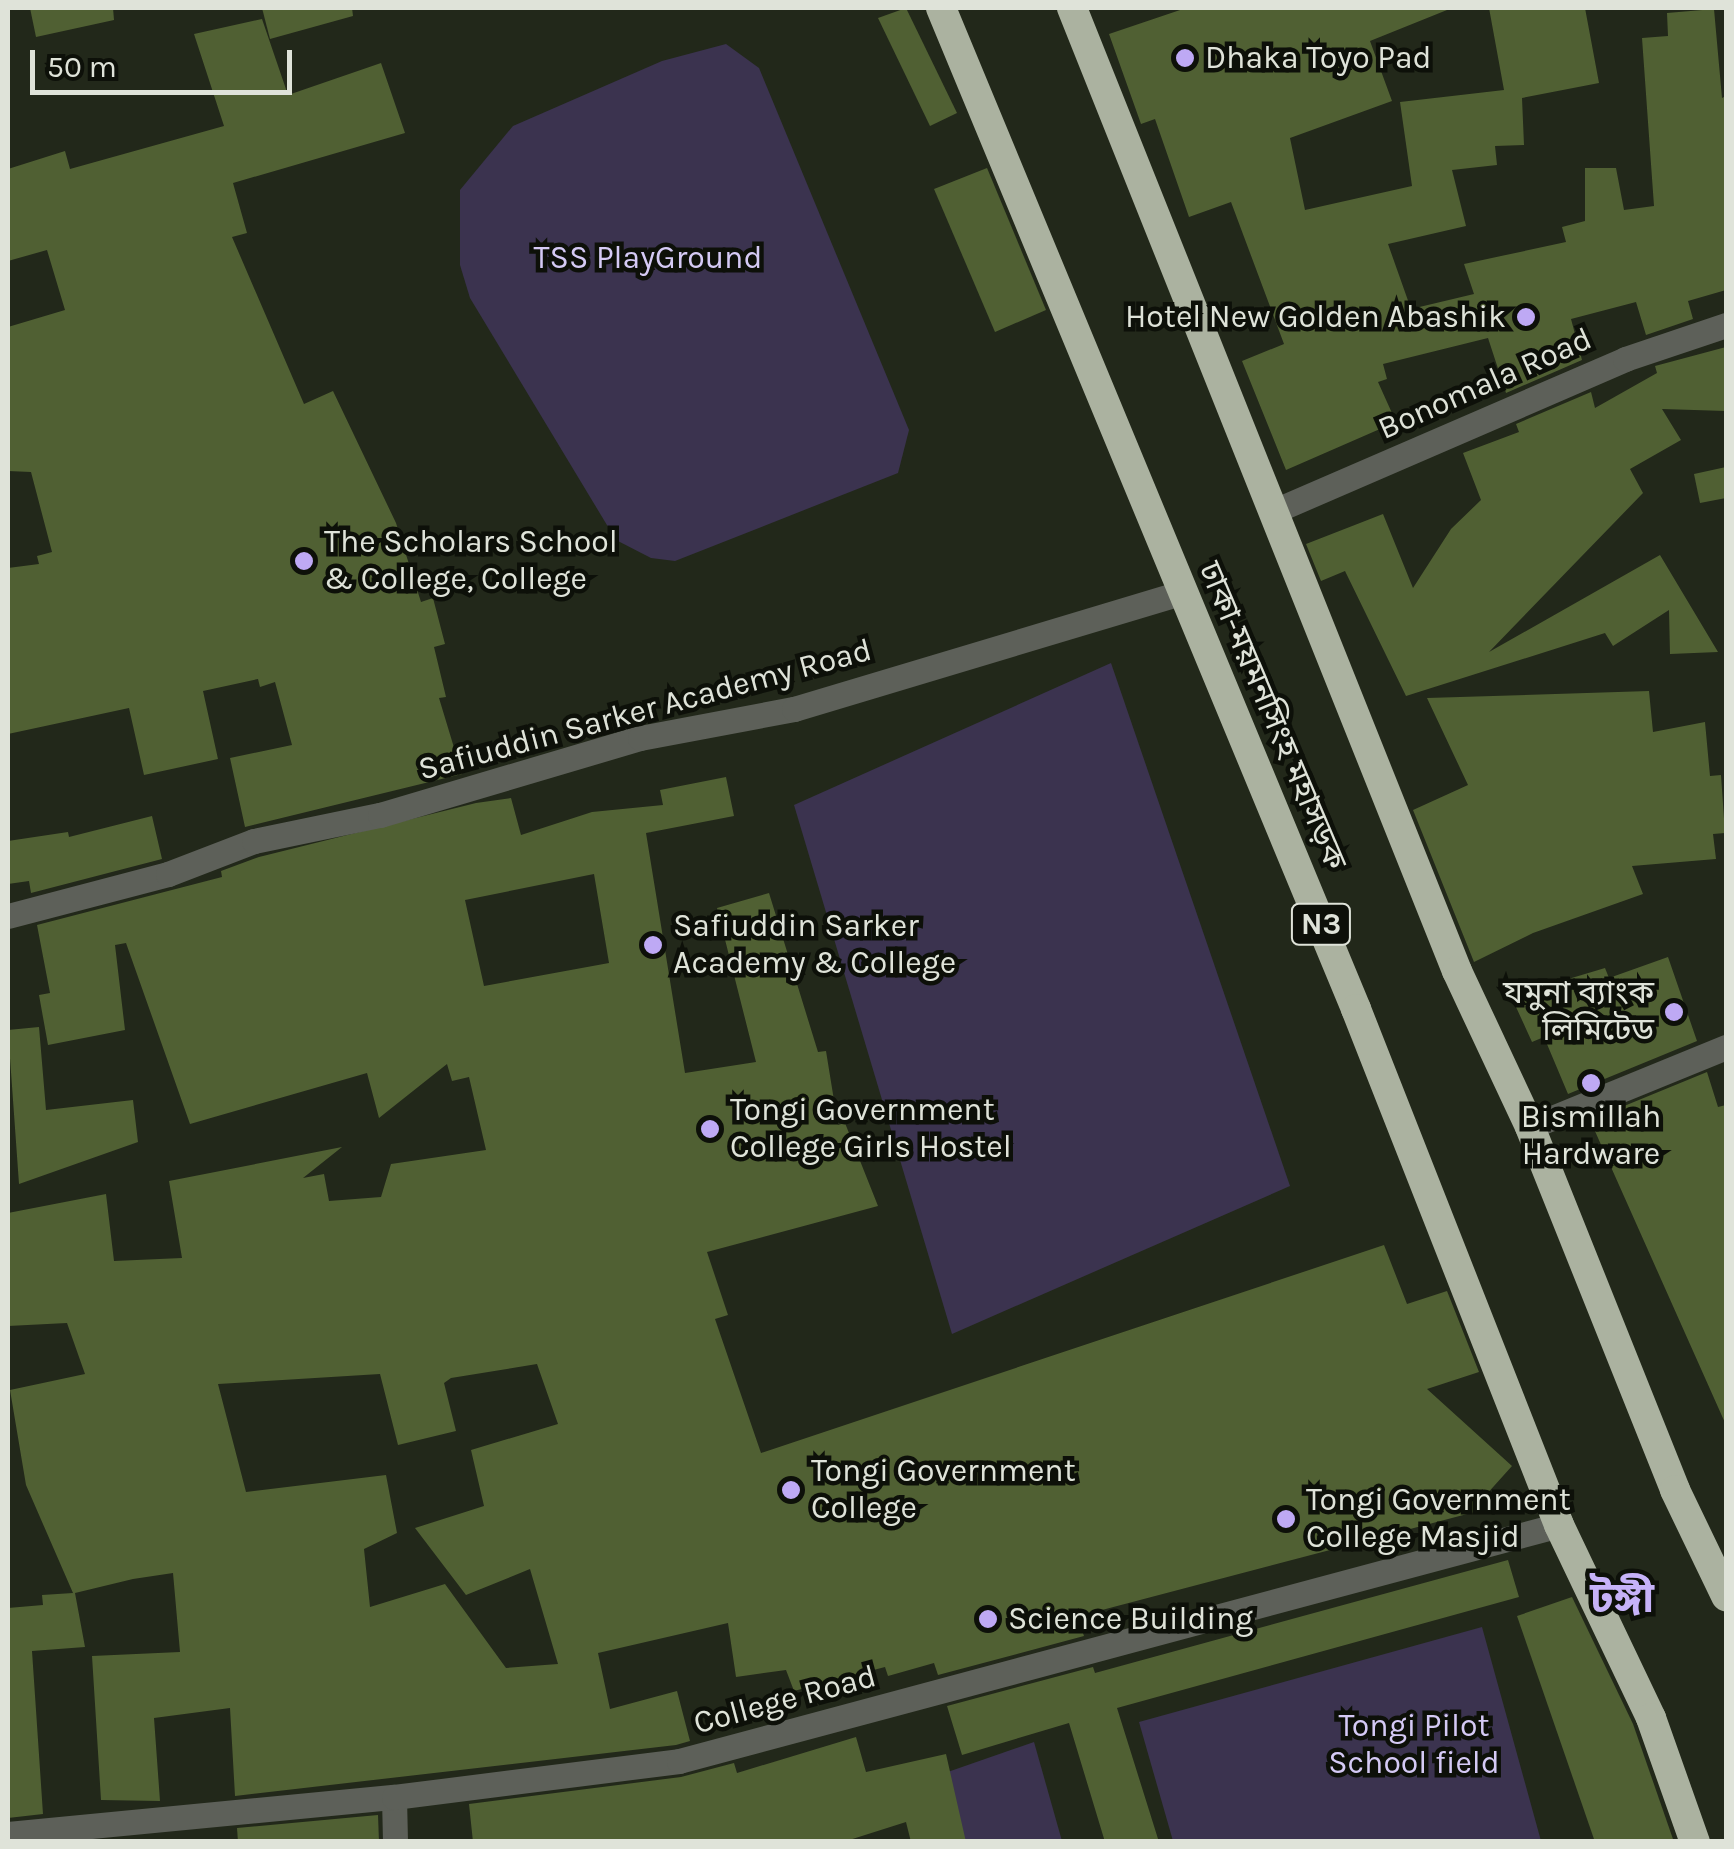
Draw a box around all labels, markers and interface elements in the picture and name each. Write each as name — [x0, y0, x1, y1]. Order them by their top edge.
scale bar — [35, 30, 298, 92]
place label: Dhaka Toyo Pad — [1205, 39, 1432, 77]
marker: Dhaka Toyo Pad — [1174, 47, 1196, 69]
text: 50 m — [47, 49, 117, 85]
park label: TSS PlayGround — [534, 239, 762, 277]
place label: Hotel New Golden Abashik — [1125, 298, 1506, 336]
marker: Hotel New Golden Abashik — [1515, 306, 1537, 328]
street label: Bonomala Road — [1372, 320, 1598, 448]
place label: The Scholars School & College, College — [324, 524, 618, 599]
marker: The Scholars School & College, College — [293, 550, 315, 572]
street label: ঢাকা-ময়মনসিংহ মহাসড়ক — [1190, 556, 1354, 876]
street label: Safiuddin Sarker Academy Road — [414, 631, 876, 789]
road number: N3 — [1288, 899, 1354, 949]
place label: Safiuddin Sarker Academy & College — [673, 908, 956, 983]
marker: Safiuddin Sarker Academy & College — [642, 934, 664, 956]
place label: যমুনা ব্যাংক লিমিটেড — [1503, 975, 1654, 1050]
marker: যমুনা ব্যাংক লিমিটেড — [1663, 1001, 1685, 1023]
marker: Bismillah Hardware — [1580, 1072, 1602, 1094]
place label: Tongi Government College Girls Hostel — [730, 1092, 1012, 1167]
place label: Bismillah Hardware — [1521, 1099, 1661, 1174]
marker: Tongi Government College Girls Hostel — [699, 1118, 721, 1140]
place label: Tongi Government College — [811, 1453, 1076, 1528]
marker: Tongi Government College — [780, 1479, 802, 1501]
place label: Tongi Government College Masjid — [1306, 1482, 1571, 1557]
marker: Tongi Government College Masjid — [1275, 1508, 1297, 1530]
district label: টঙ্গী — [1590, 1573, 1654, 1623]
place label: Science Building — [1008, 1600, 1253, 1638]
marker: Science Building — [977, 1608, 999, 1630]
street label: College Road — [690, 1657, 880, 1743]
park label: Tongi Pilot School field — [1328, 1708, 1500, 1783]

